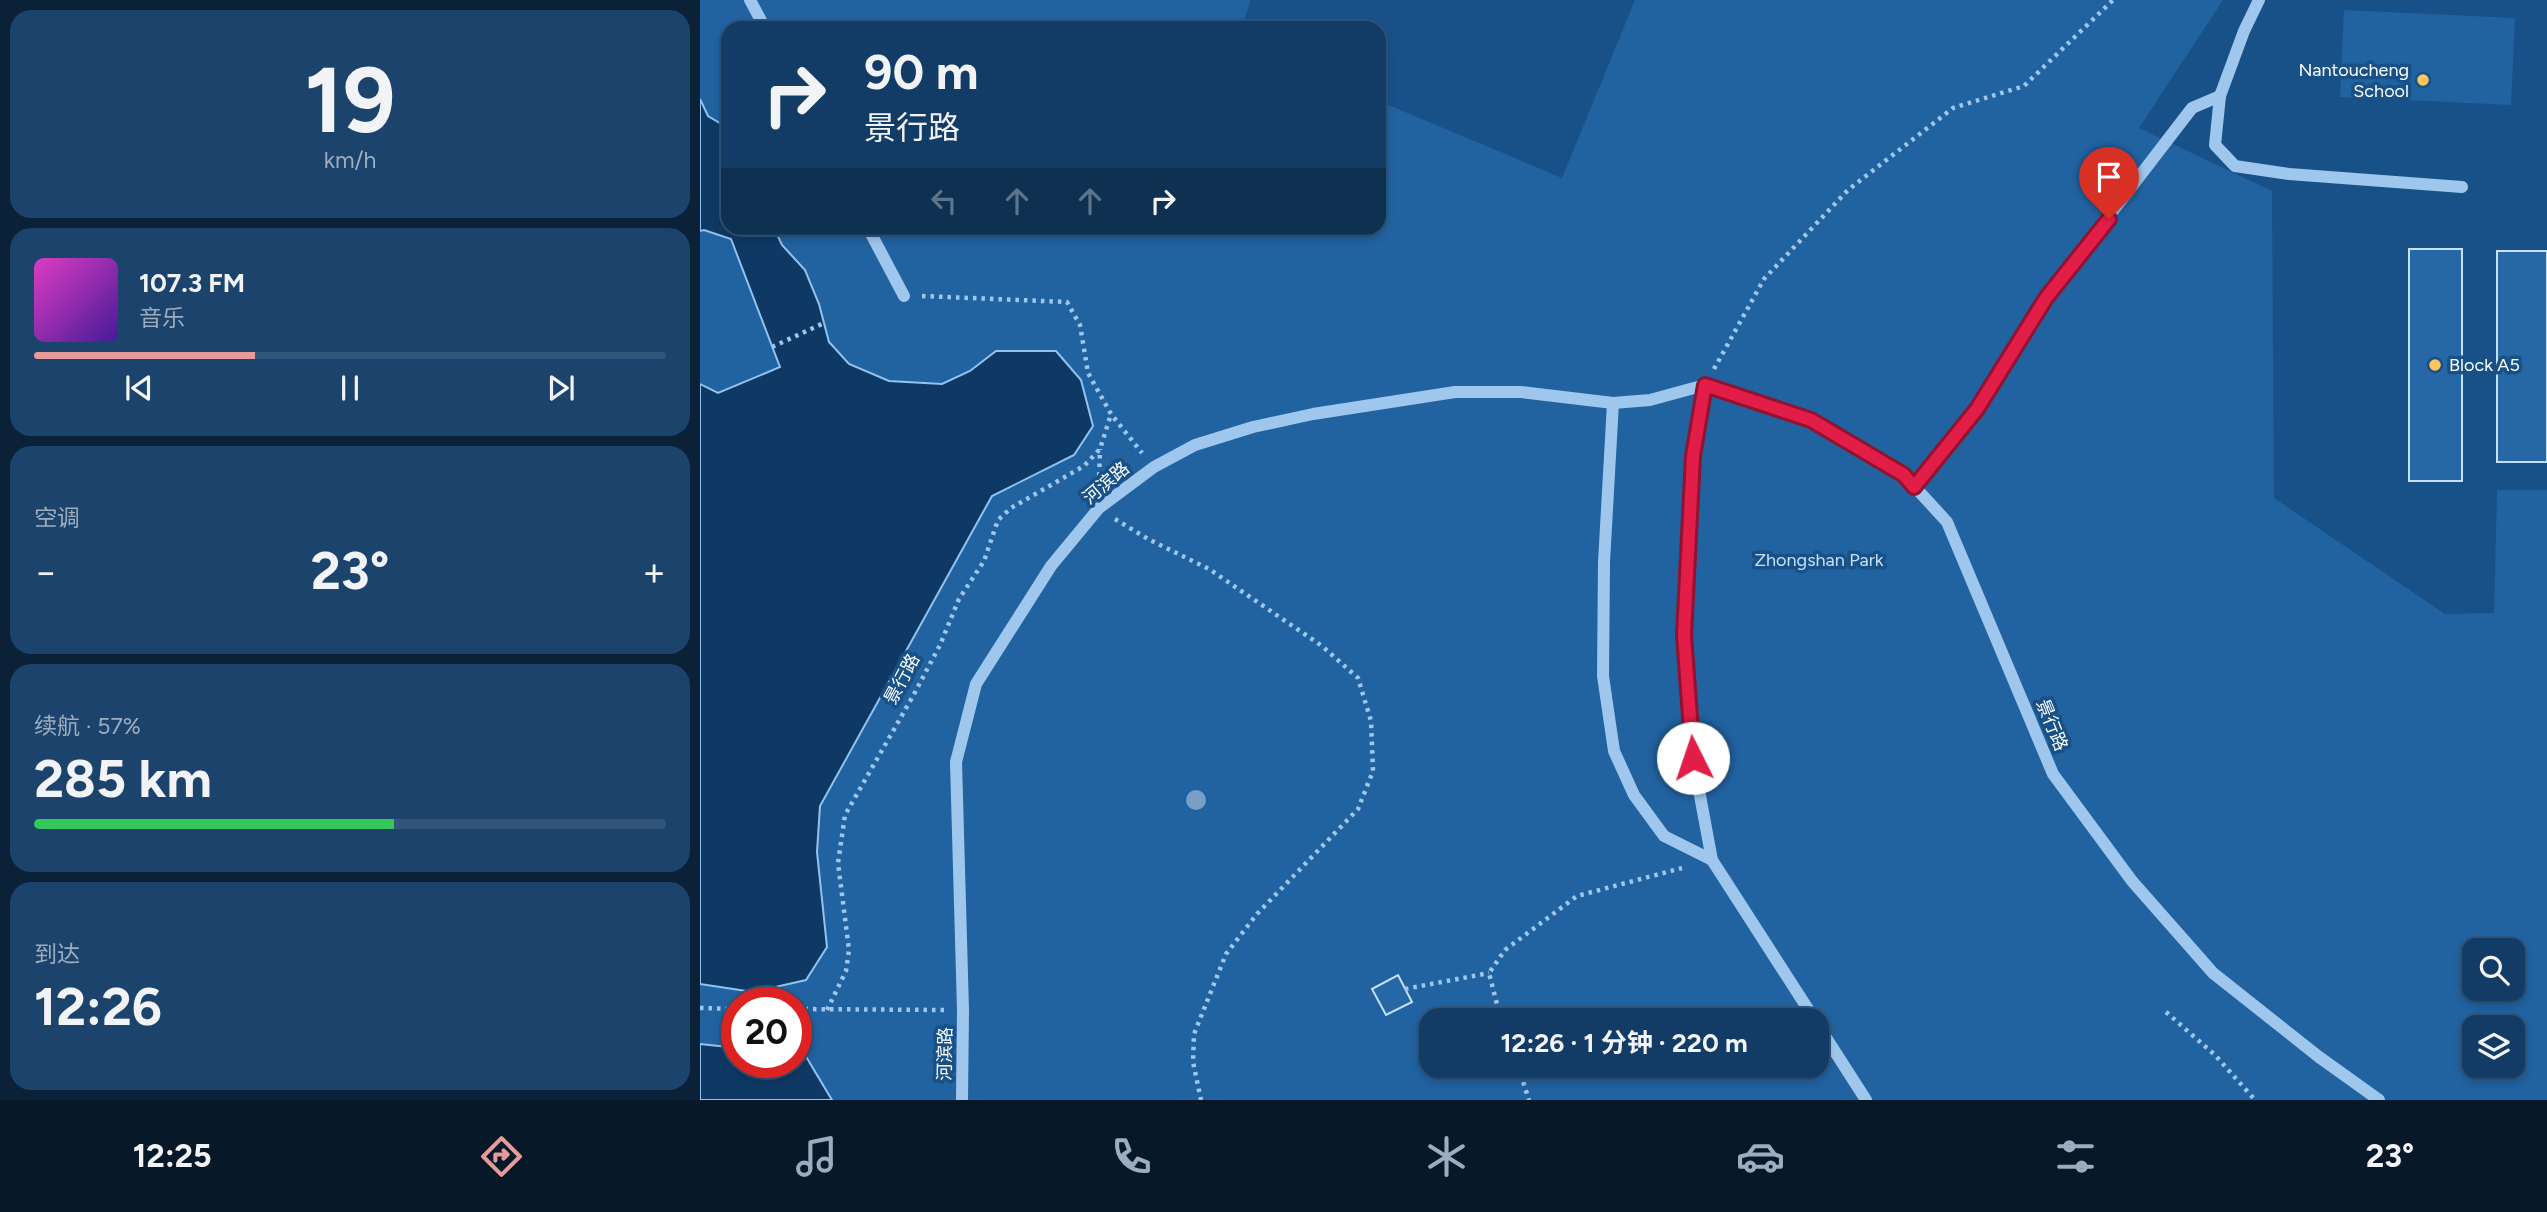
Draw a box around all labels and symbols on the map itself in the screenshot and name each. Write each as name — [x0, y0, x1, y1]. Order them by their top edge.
place label: Nantoucheng School — [2298, 59, 2409, 102]
marker: Nantoucheng School — [2415, 72, 2431, 88]
pin — [2079, 147, 2139, 219]
place label: Block A5 — [2449, 354, 2520, 376]
marker: Block A5 — [2427, 357, 2443, 373]
street label: 河滨路 — [1078, 457, 1134, 509]
park label: Zhongshan Park — [1755, 549, 1884, 571]
street label: 景行路 — [880, 650, 924, 708]
street label: 景行路 — [2032, 696, 2072, 754]
position arrow — [1656, 721, 1730, 795]
speed limit sign: 20 — [721, 987, 812, 1078]
street label: 河滨路 — [934, 1027, 956, 1081]

